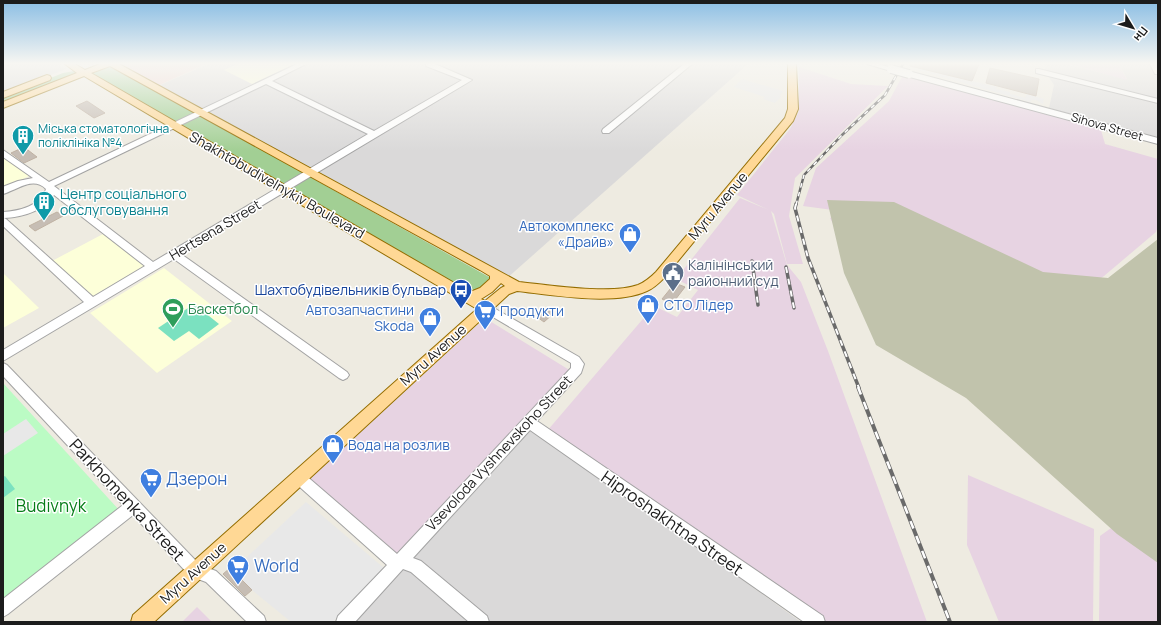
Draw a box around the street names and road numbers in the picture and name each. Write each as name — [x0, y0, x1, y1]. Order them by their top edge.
street label: Sihova Street — [1069, 108, 1145, 145]
street label: Shakhtobudivelnykiv Boulevard — [186, 126, 368, 243]
street label: Myru Avenue — [684, 168, 752, 244]
street label: Hertsena Street — [165, 195, 264, 264]
street label: Myru Avenue — [395, 320, 470, 390]
street label: Vsevoloda Vyshnevskoho Street — [421, 370, 576, 535]
street label: Parkhomenka Street — [65, 434, 190, 566]
street label: Hiproshakhtna Street — [597, 465, 748, 580]
street label: Myru Avenue — [155, 538, 230, 608]

